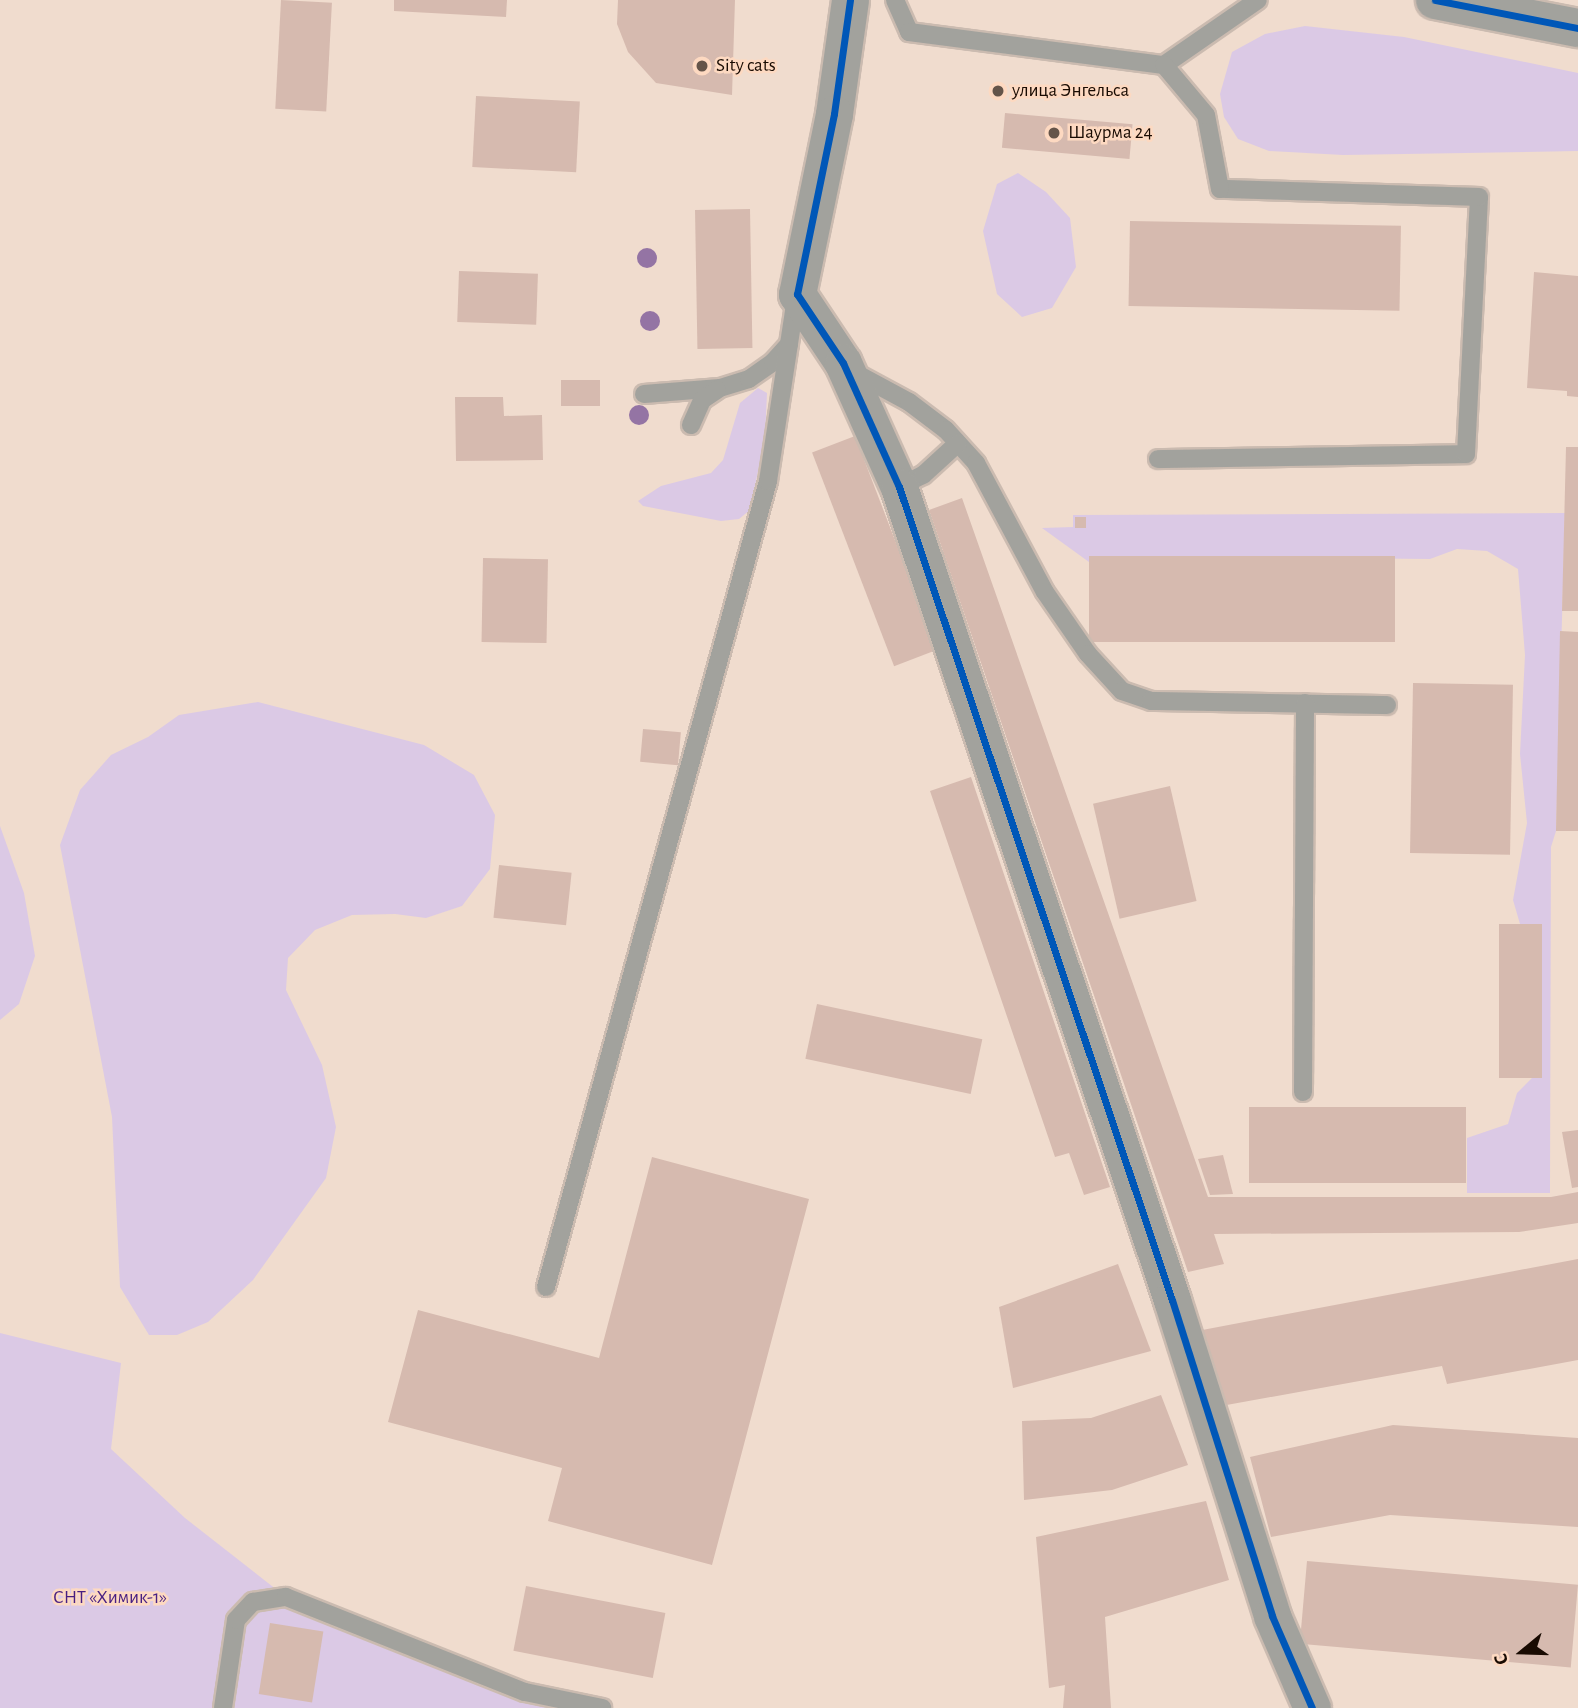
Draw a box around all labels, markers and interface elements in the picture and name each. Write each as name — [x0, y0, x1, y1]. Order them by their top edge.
place label: Sity cats — [716, 55, 776, 77]
marker: Sity cats — [694, 58, 710, 74]
place label: улица Энгельса — [1012, 80, 1129, 102]
marker: улица Энгельса — [990, 83, 1006, 99]
place label: Шаурма 24 — [1068, 122, 1153, 144]
marker: Шаурма 24 — [1046, 125, 1062, 141]
park label: СНТ «Химик-1» — [53, 1587, 167, 1609]
north arrow — [1487, 1617, 1557, 1687]
text: С — [1491, 1651, 1512, 1667]

